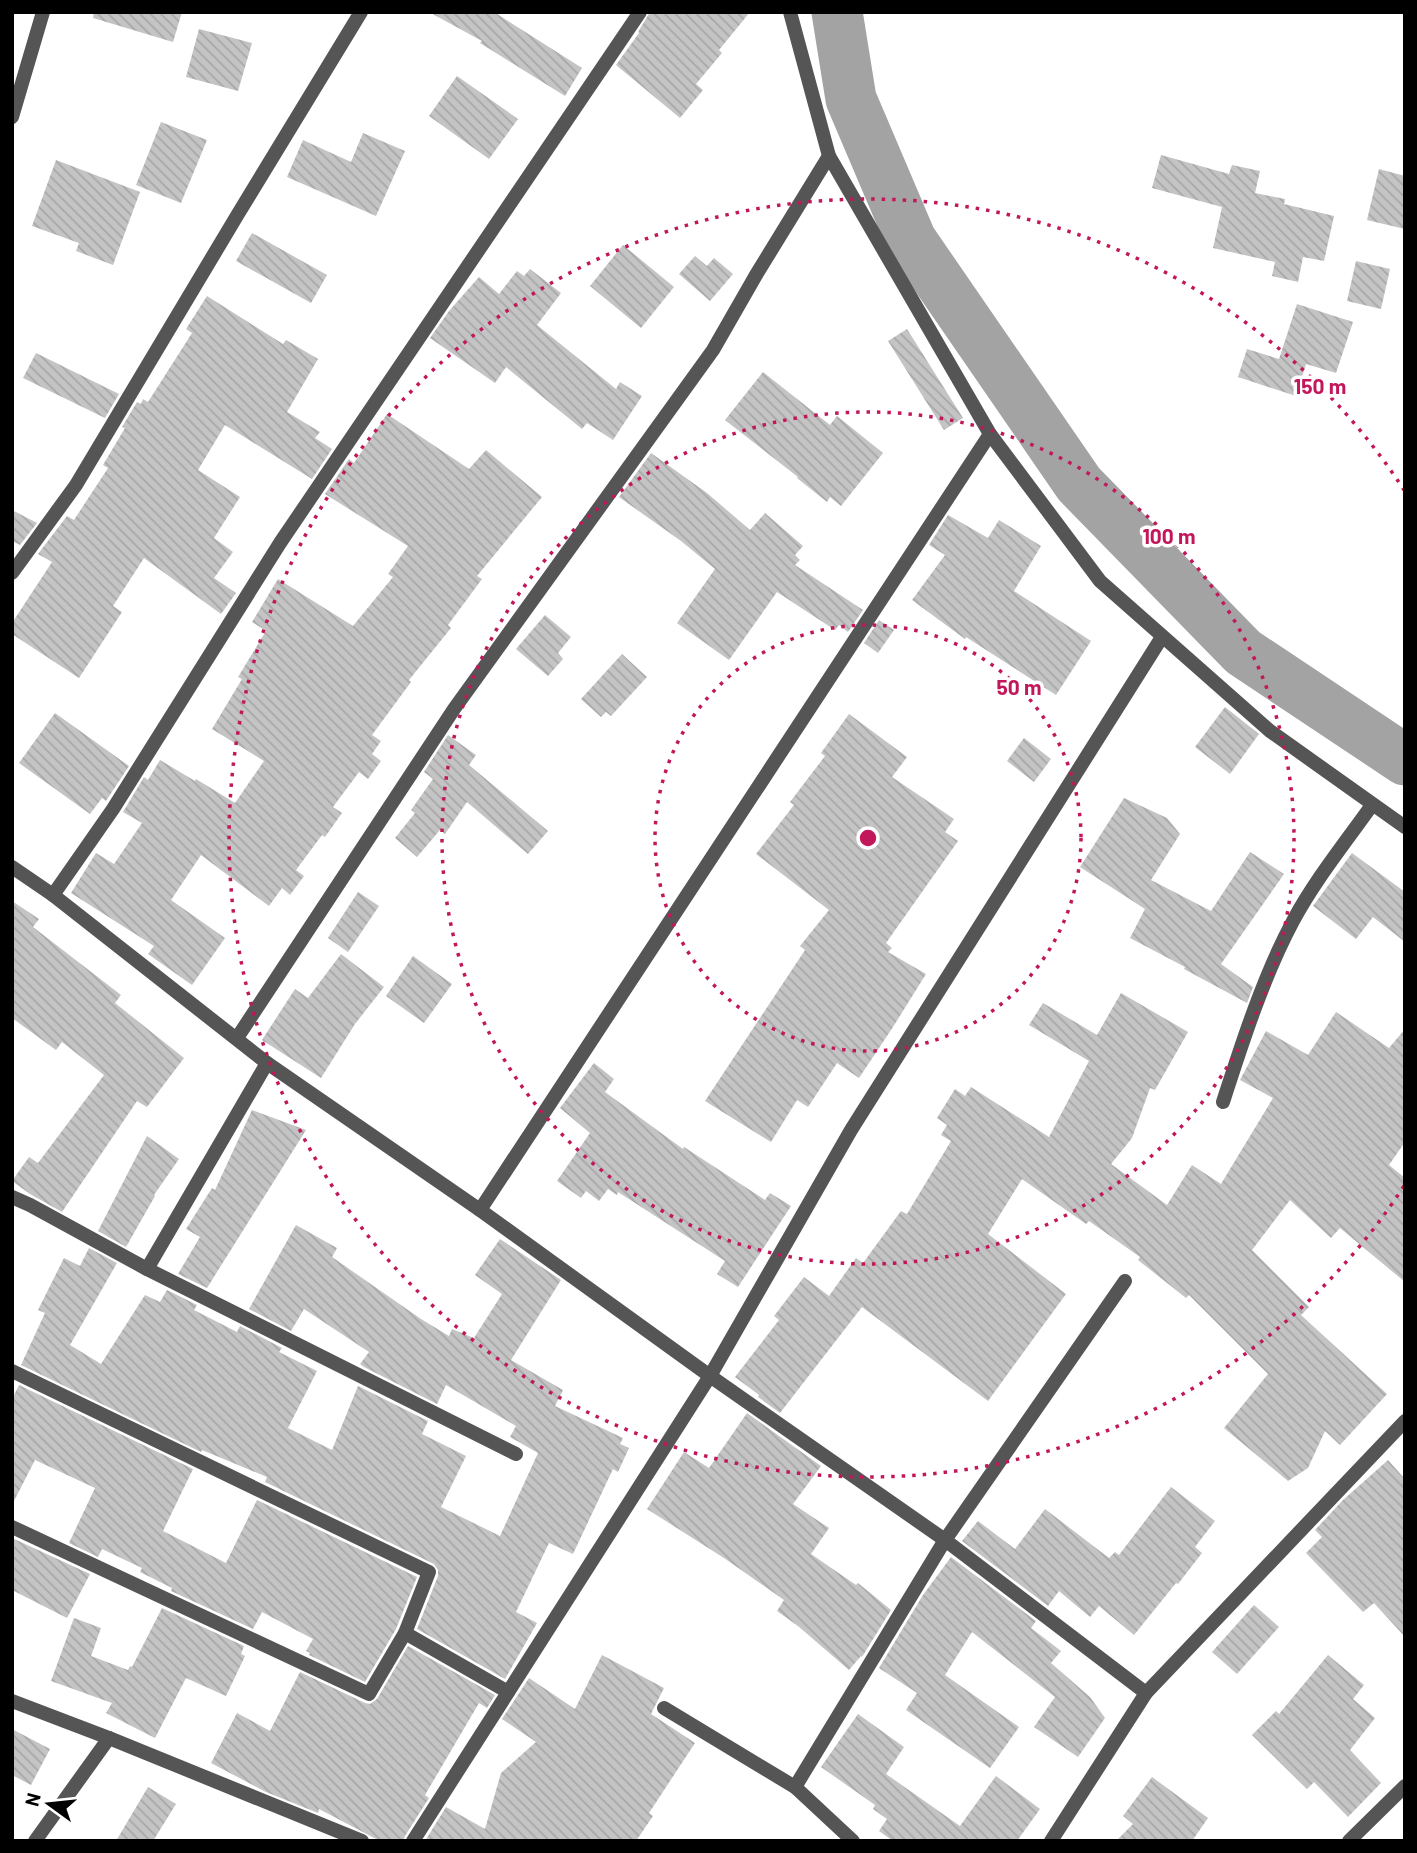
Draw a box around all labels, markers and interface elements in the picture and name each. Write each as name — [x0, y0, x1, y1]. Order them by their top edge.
text: 150 m — [1294, 373, 1346, 398]
text: 100 m — [1142, 523, 1196, 548]
text: 50 m — [996, 674, 1042, 699]
centre of rings — [856, 826, 880, 850]
north arrow — [14, 1769, 84, 1839]
text: N — [19, 1790, 45, 1809]

